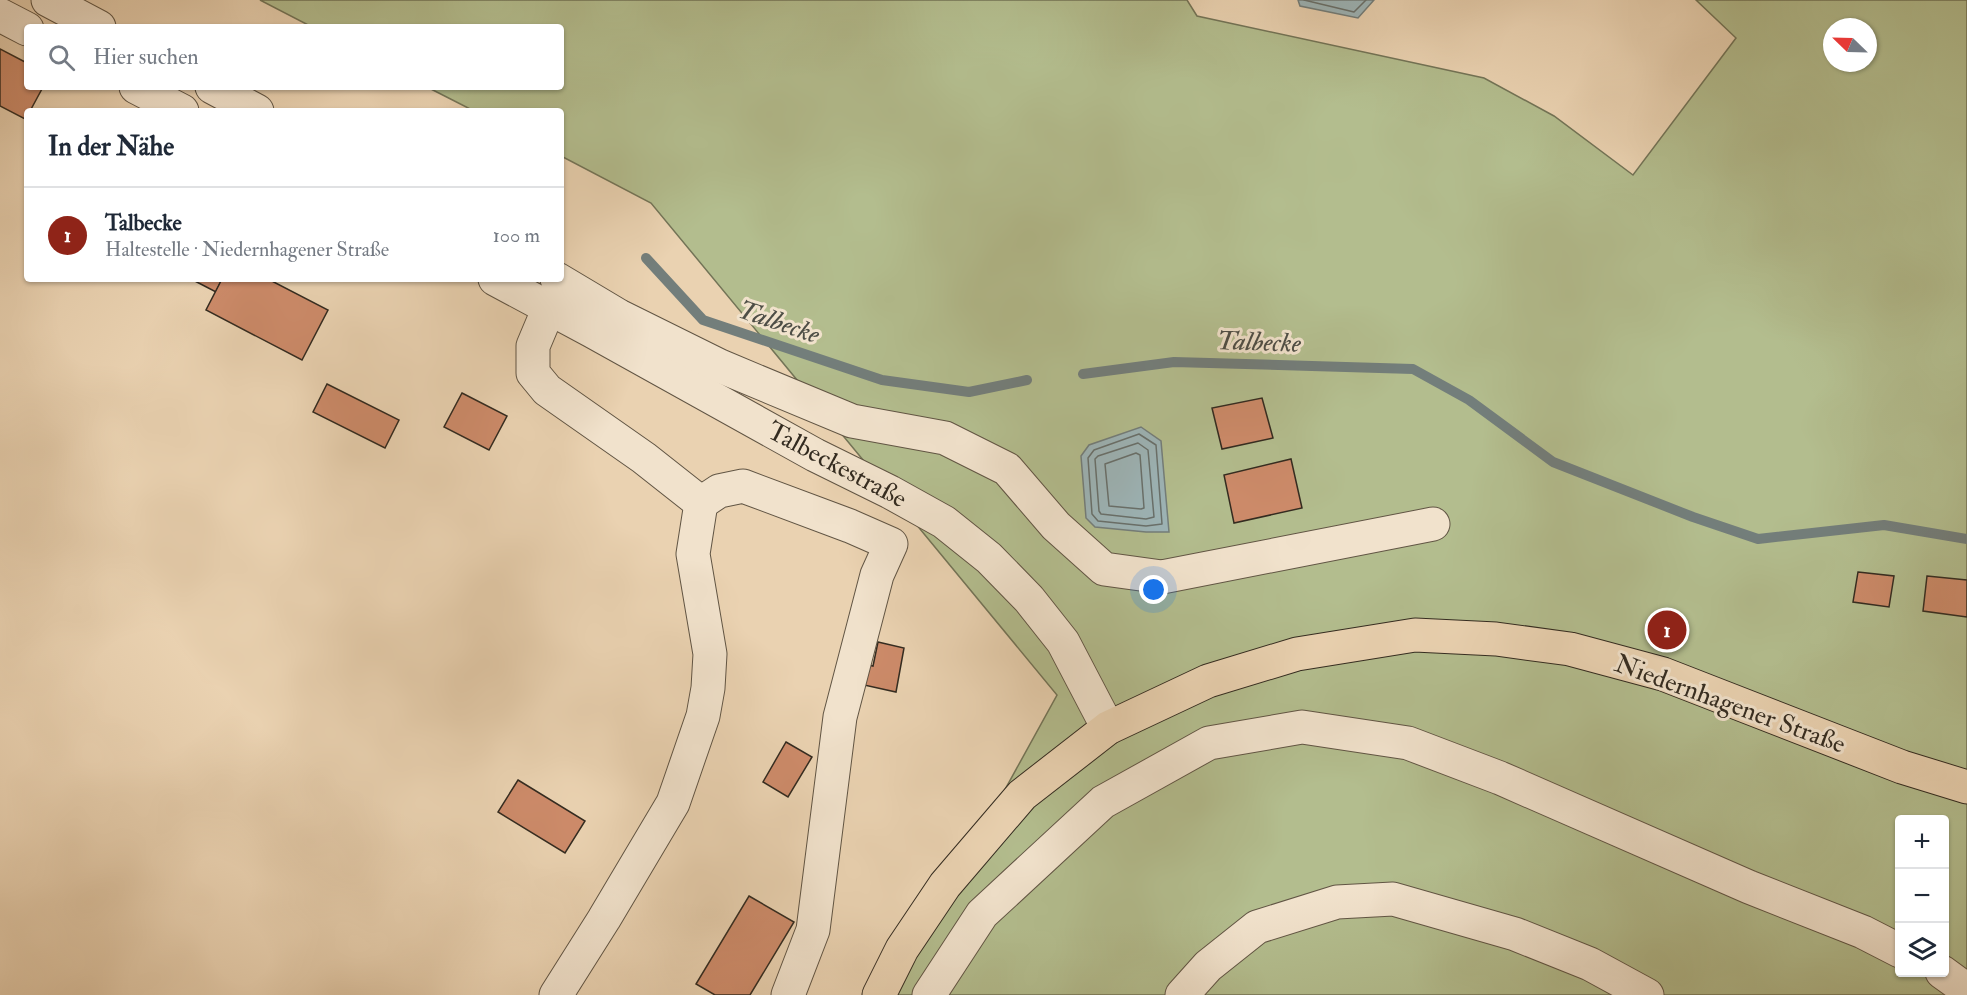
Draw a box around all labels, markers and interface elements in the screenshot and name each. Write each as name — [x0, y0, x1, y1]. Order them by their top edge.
north arrow — [1823, 18, 1877, 72]
search box — [24, 24, 564, 90]
icon: search — [45, 41, 78, 74]
text: Hier suchen — [93, 43, 199, 71]
text: In der Nähe — [48, 131, 174, 163]
text: Talbecke — [105, 209, 182, 237]
text: 1 — [64, 223, 71, 248]
text: 100 m — [493, 223, 540, 248]
text: Haltestelle · Niedernhagener Straße — [105, 237, 389, 262]
water label: Talbecke — [734, 293, 825, 352]
water label: Talbecke — [1217, 324, 1302, 360]
street label: Talbeckestraße — [762, 415, 912, 515]
your location — [1139, 575, 1168, 604]
pin: 1 — [1648, 608, 1686, 652]
street label: Niedernhagener Straße — [1610, 647, 1850, 761]
map controls — [1895, 815, 1949, 977]
button: + — [1895, 815, 1949, 869]
button: − — [1895, 869, 1949, 923]
button: layers — [1895, 923, 1949, 977]

